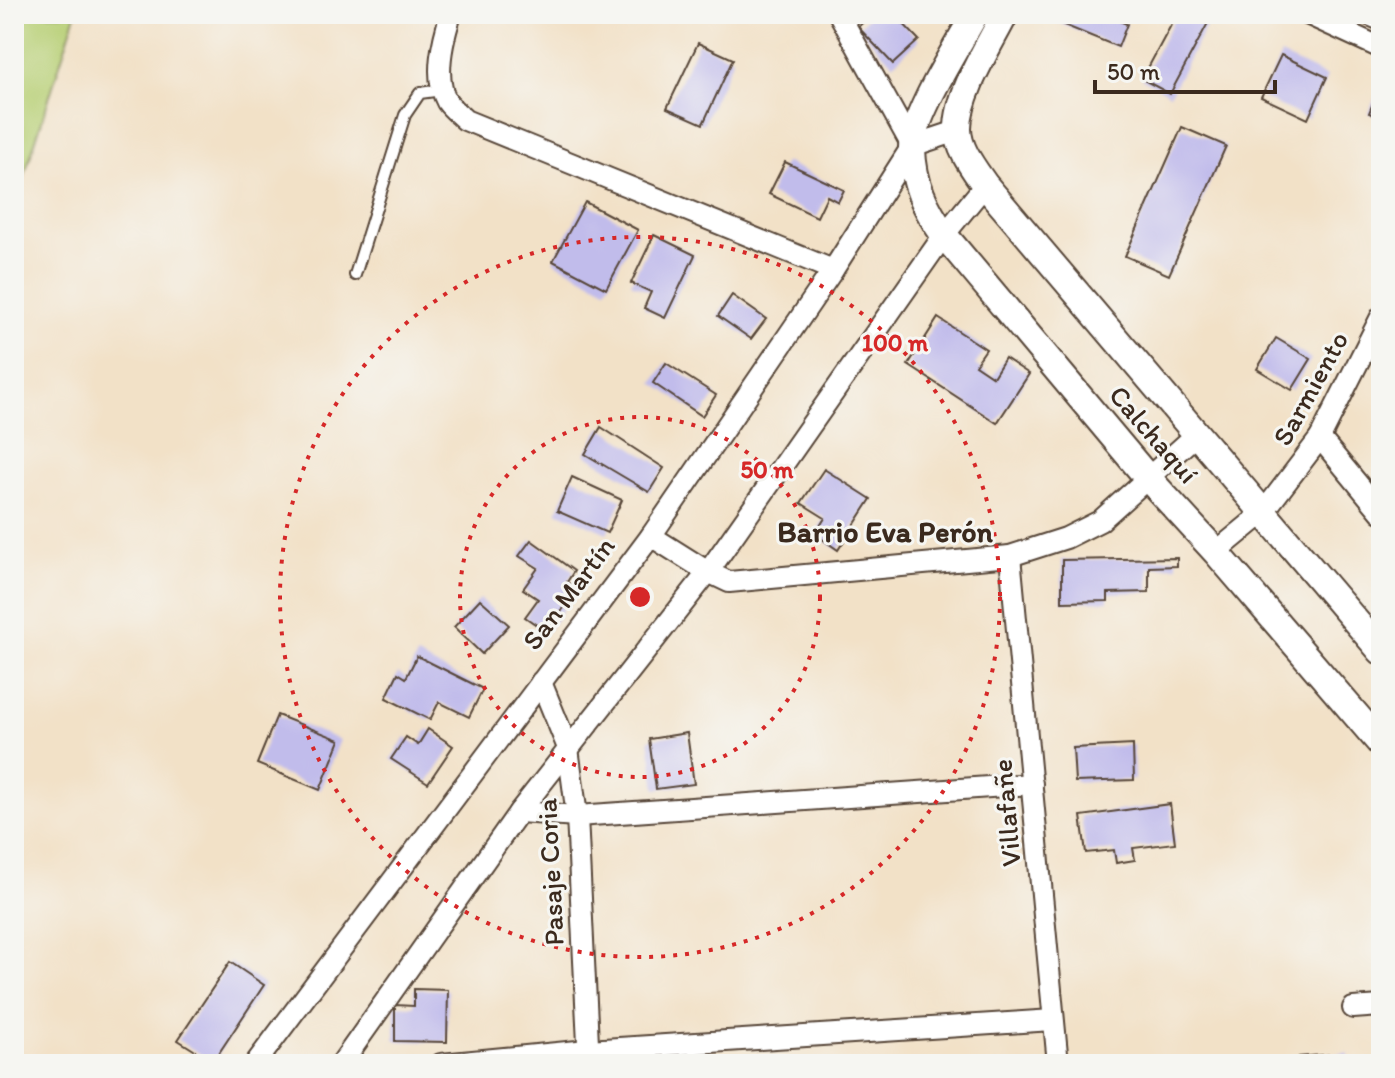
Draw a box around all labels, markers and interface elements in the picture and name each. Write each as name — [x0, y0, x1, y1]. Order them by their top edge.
scale bar — [1095, 44, 1275, 94]
text: 50 m — [1107, 57, 1160, 86]
street label: Sarmiento — [1265, 325, 1355, 451]
text: 100 m — [862, 328, 929, 357]
street label: Calchaquí — [1102, 378, 1206, 490]
text: 50 m — [741, 455, 794, 484]
district label: Barrio Eva Perón — [777, 513, 994, 550]
street label: San Martín — [514, 530, 622, 656]
centre of rings — [626, 583, 654, 611]
street label: Villafañe — [984, 758, 1028, 868]
street label: Pasaje Coria — [529, 797, 571, 947]

